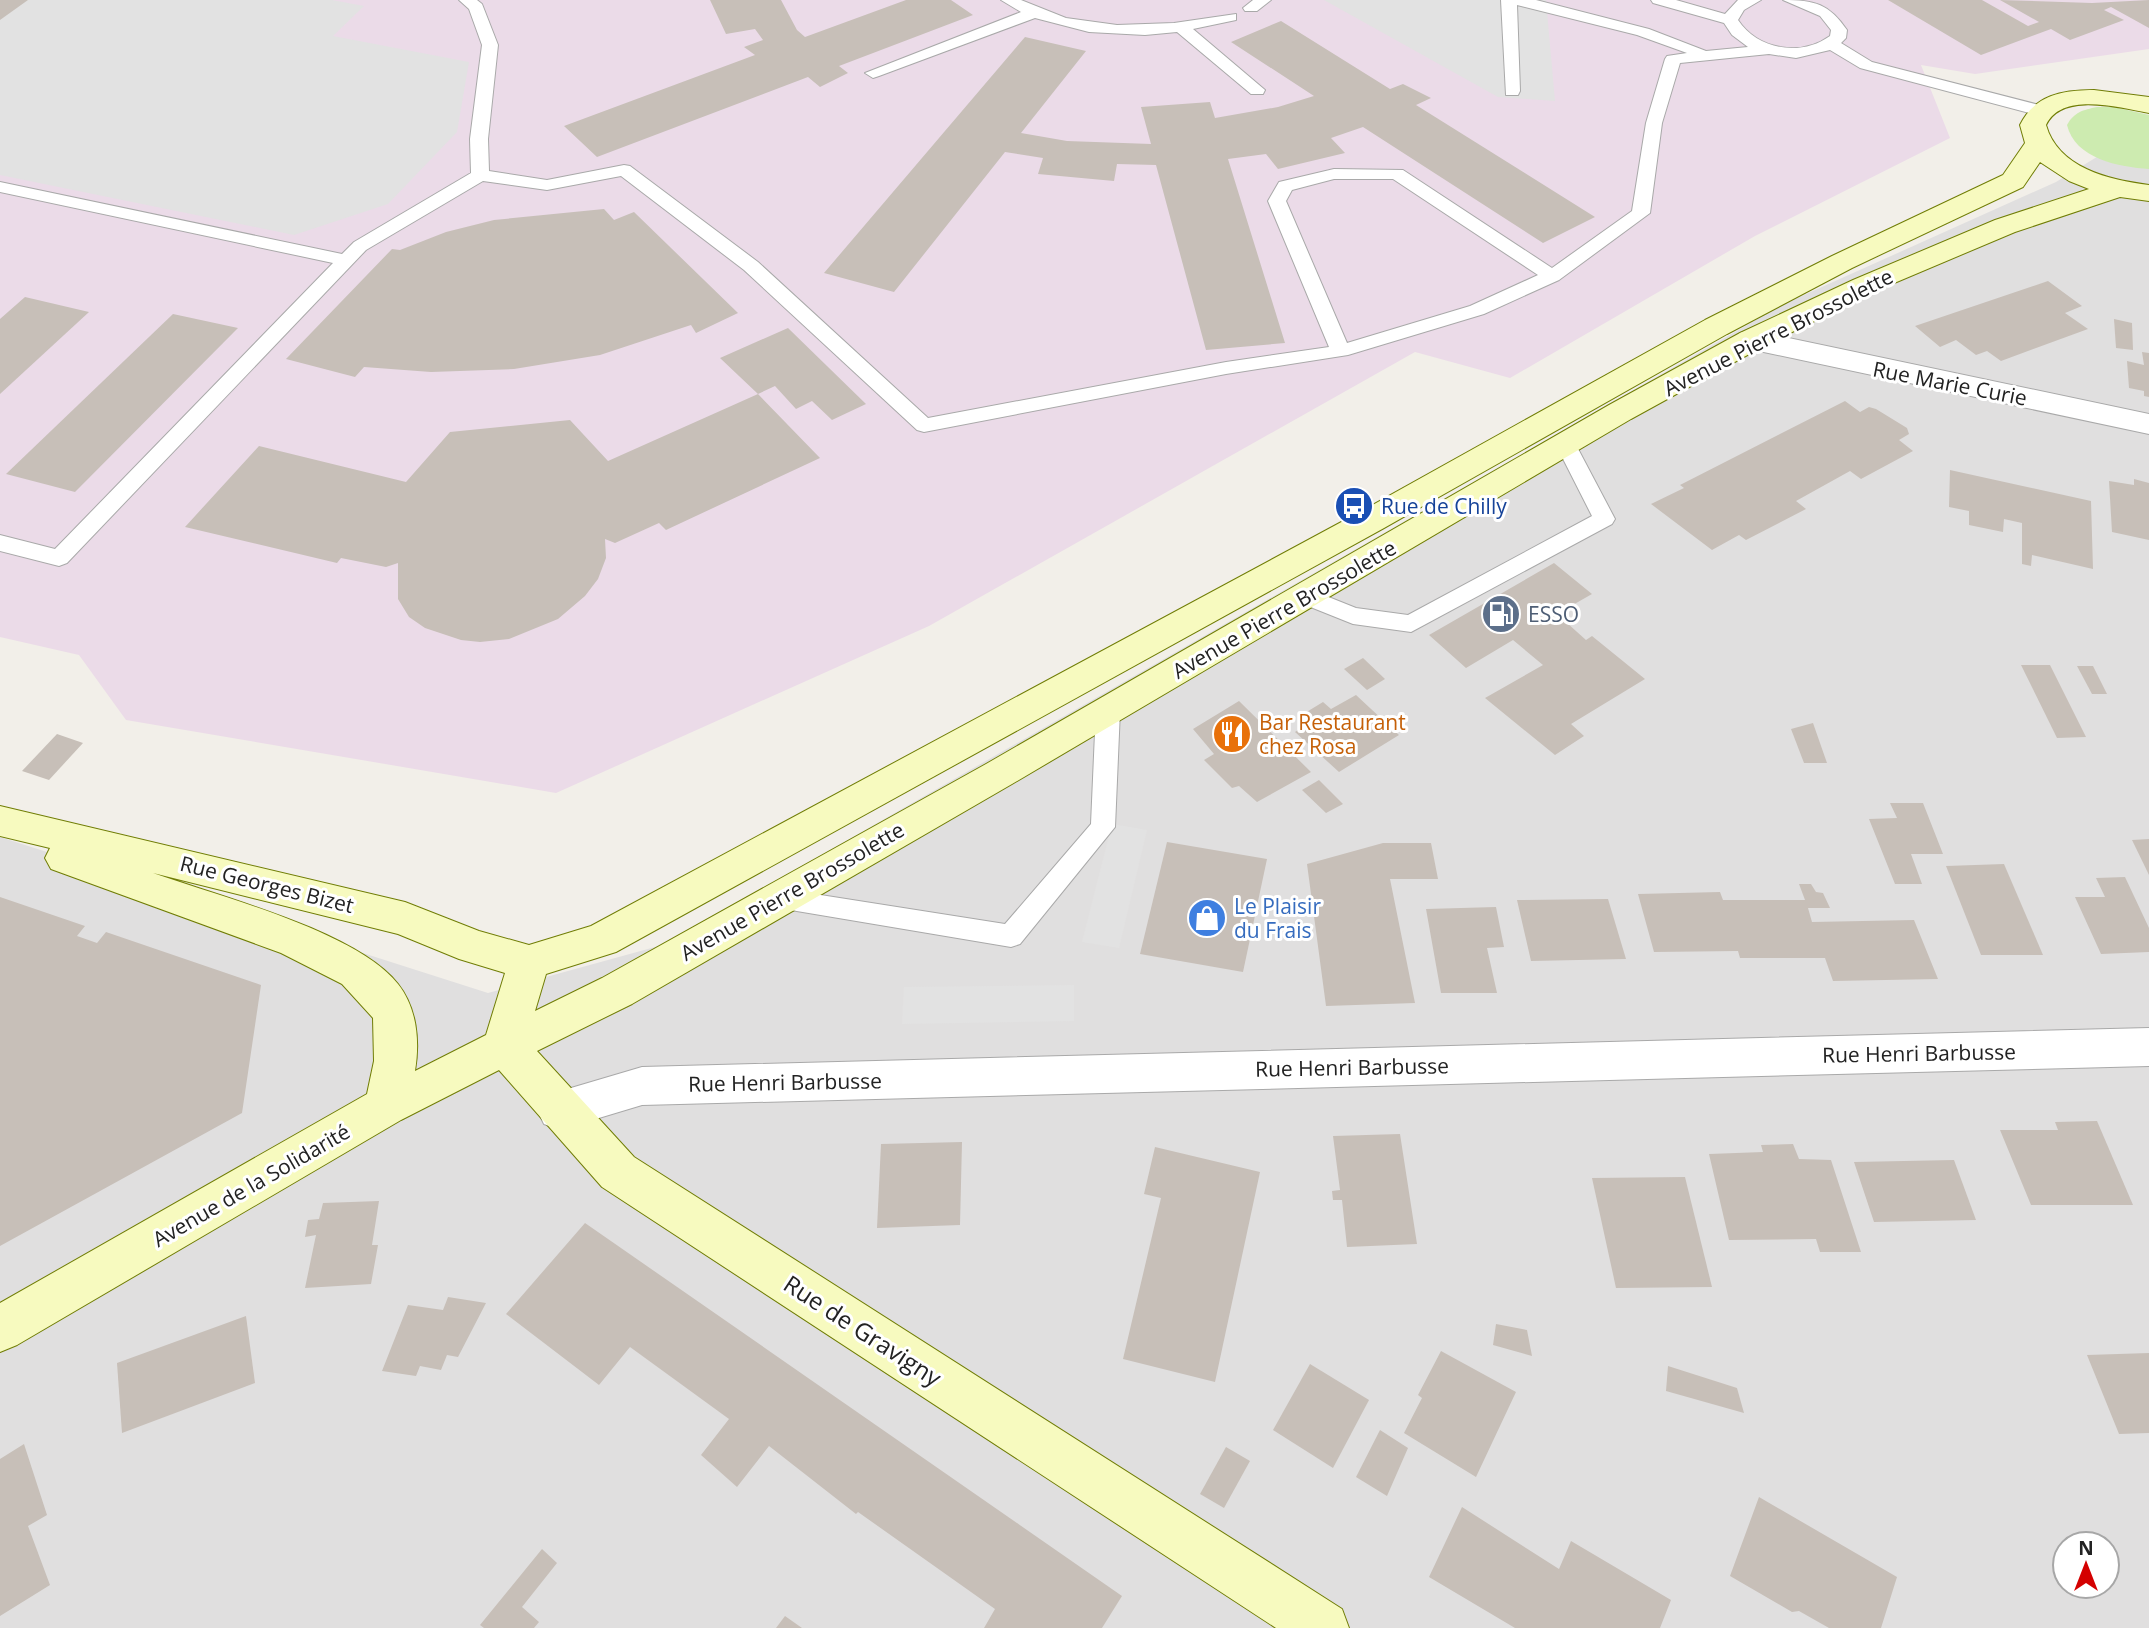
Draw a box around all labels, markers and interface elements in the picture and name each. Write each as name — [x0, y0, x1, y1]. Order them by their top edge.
street label: Avenue Pierre Brossolette — [1658, 262, 1898, 402]
street label: Rue Marie Curie — [1870, 354, 2030, 412]
bus stop icon: Rue de Chilly — [1333, 485, 1375, 527]
place label: Rue de Chilly — [1381, 492, 1507, 520]
street label: Avenue Pierre Brossolette — [1167, 533, 1401, 685]
fuel station icon: ESSO — [1480, 593, 1522, 635]
place label: ESSO — [1528, 600, 1579, 628]
place label: Bar Restaurant chez Rosa — [1259, 708, 1406, 760]
restaurant icon: Bar Restaurant chez Rosa — [1211, 713, 1253, 755]
street label: Avenue Pierre Brossolette — [675, 815, 909, 967]
street label: Rue Georges Bizet — [177, 849, 357, 919]
place label: Le Plaisir du Frais — [1234, 892, 1321, 944]
shop icon: Le Plaisir du Frais — [1186, 897, 1228, 939]
street label: Rue Henri Barbusse — [1822, 1037, 2016, 1069]
street label: Rue Henri Barbusse — [1255, 1051, 1449, 1083]
street label: Rue Henri Barbusse — [688, 1066, 882, 1098]
street label: Avenue de la Solidarité — [147, 1117, 355, 1253]
street label: Rue de Gravigny — [778, 1267, 949, 1394]
north arrow — [2051, 1530, 2121, 1600]
text: N — [2078, 1535, 2094, 1561]

